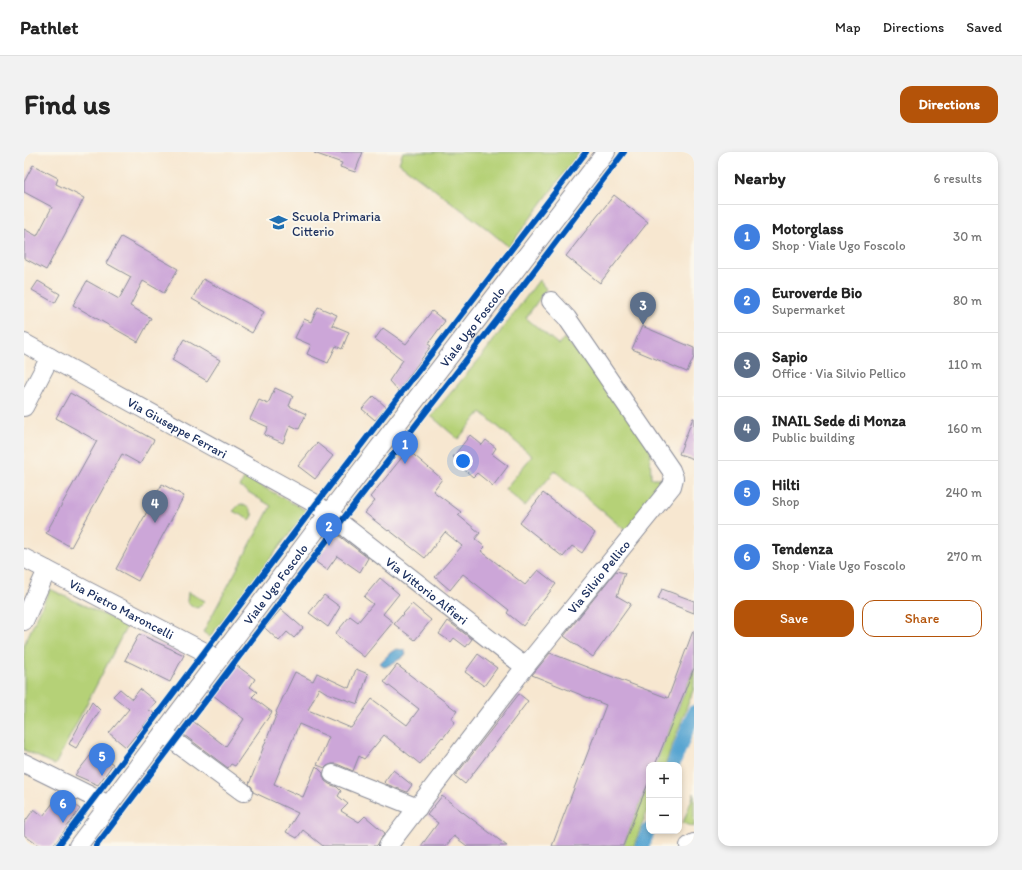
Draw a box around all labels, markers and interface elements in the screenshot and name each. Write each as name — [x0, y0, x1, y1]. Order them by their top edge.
text: Pathlet — [20, 16, 78, 39]
text: Map — [835, 19, 861, 36]
text: Directions — [883, 19, 944, 36]
text: Saved — [966, 19, 1002, 36]
button: Directions — [900, 86, 998, 123]
text: Find us — [24, 87, 111, 121]
text: Nearby — [734, 168, 786, 188]
text: 6 results — [934, 171, 982, 186]
place label: Scuola Primaria Citterio — [292, 209, 381, 239]
school or university icon: Scuola Primaria Citterio — [269, 213, 289, 233]
text: Motorglass — [772, 220, 843, 238]
text: 1 — [744, 229, 750, 244]
text: 30 m — [953, 229, 982, 244]
text: Shop · Viale Ugo Foscolo — [772, 238, 906, 253]
street label: Viale Ugo Foscolo — [437, 283, 508, 370]
text: Euroverde Bio — [772, 284, 862, 302]
pin: 3 — [630, 292, 656, 325]
text: 2 — [744, 293, 750, 308]
text: 80 m — [953, 293, 982, 308]
text: Supermarket — [772, 302, 845, 317]
text: Sapio — [772, 348, 808, 366]
text: 3 — [743, 357, 751, 372]
text: 110 m — [948, 357, 982, 372]
text: Office · Via Silvio Pellico — [772, 366, 906, 381]
street label: Via Giuseppe Ferrari — [124, 394, 230, 461]
text: INAIL Sede di Monza — [772, 412, 906, 430]
text: 4 — [743, 421, 751, 436]
text: 160 m — [947, 421, 982, 436]
text: Public building — [772, 430, 855, 445]
pin: 1 — [392, 431, 418, 464]
your location — [453, 451, 473, 471]
text: Hilti — [772, 476, 800, 494]
text: 5 — [744, 485, 750, 500]
text: 240 m — [945, 485, 982, 500]
pin: 4 — [142, 490, 168, 523]
text: Shop — [772, 494, 799, 509]
pin: 2 — [316, 513, 342, 546]
street label: Via Silvio Pellico — [565, 537, 633, 617]
text: Tendenza — [772, 540, 833, 558]
street label: Viale Ugo Foscolo — [240, 541, 311, 628]
text: 6 — [744, 549, 750, 564]
text: 270 m — [947, 549, 982, 564]
street label: Via Vittorio Alfieri — [382, 554, 471, 628]
text: Shop · Viale Ugo Foscolo — [772, 558, 906, 573]
street label: Via Pietro Maroncelli — [67, 576, 176, 642]
button: Save — [734, 600, 854, 637]
button: Share — [862, 600, 982, 637]
pin: 5 — [89, 743, 115, 776]
map controls — [646, 762, 682, 834]
button: + — [646, 762, 682, 798]
pin: 6 — [50, 790, 76, 823]
button: − — [646, 798, 682, 834]

